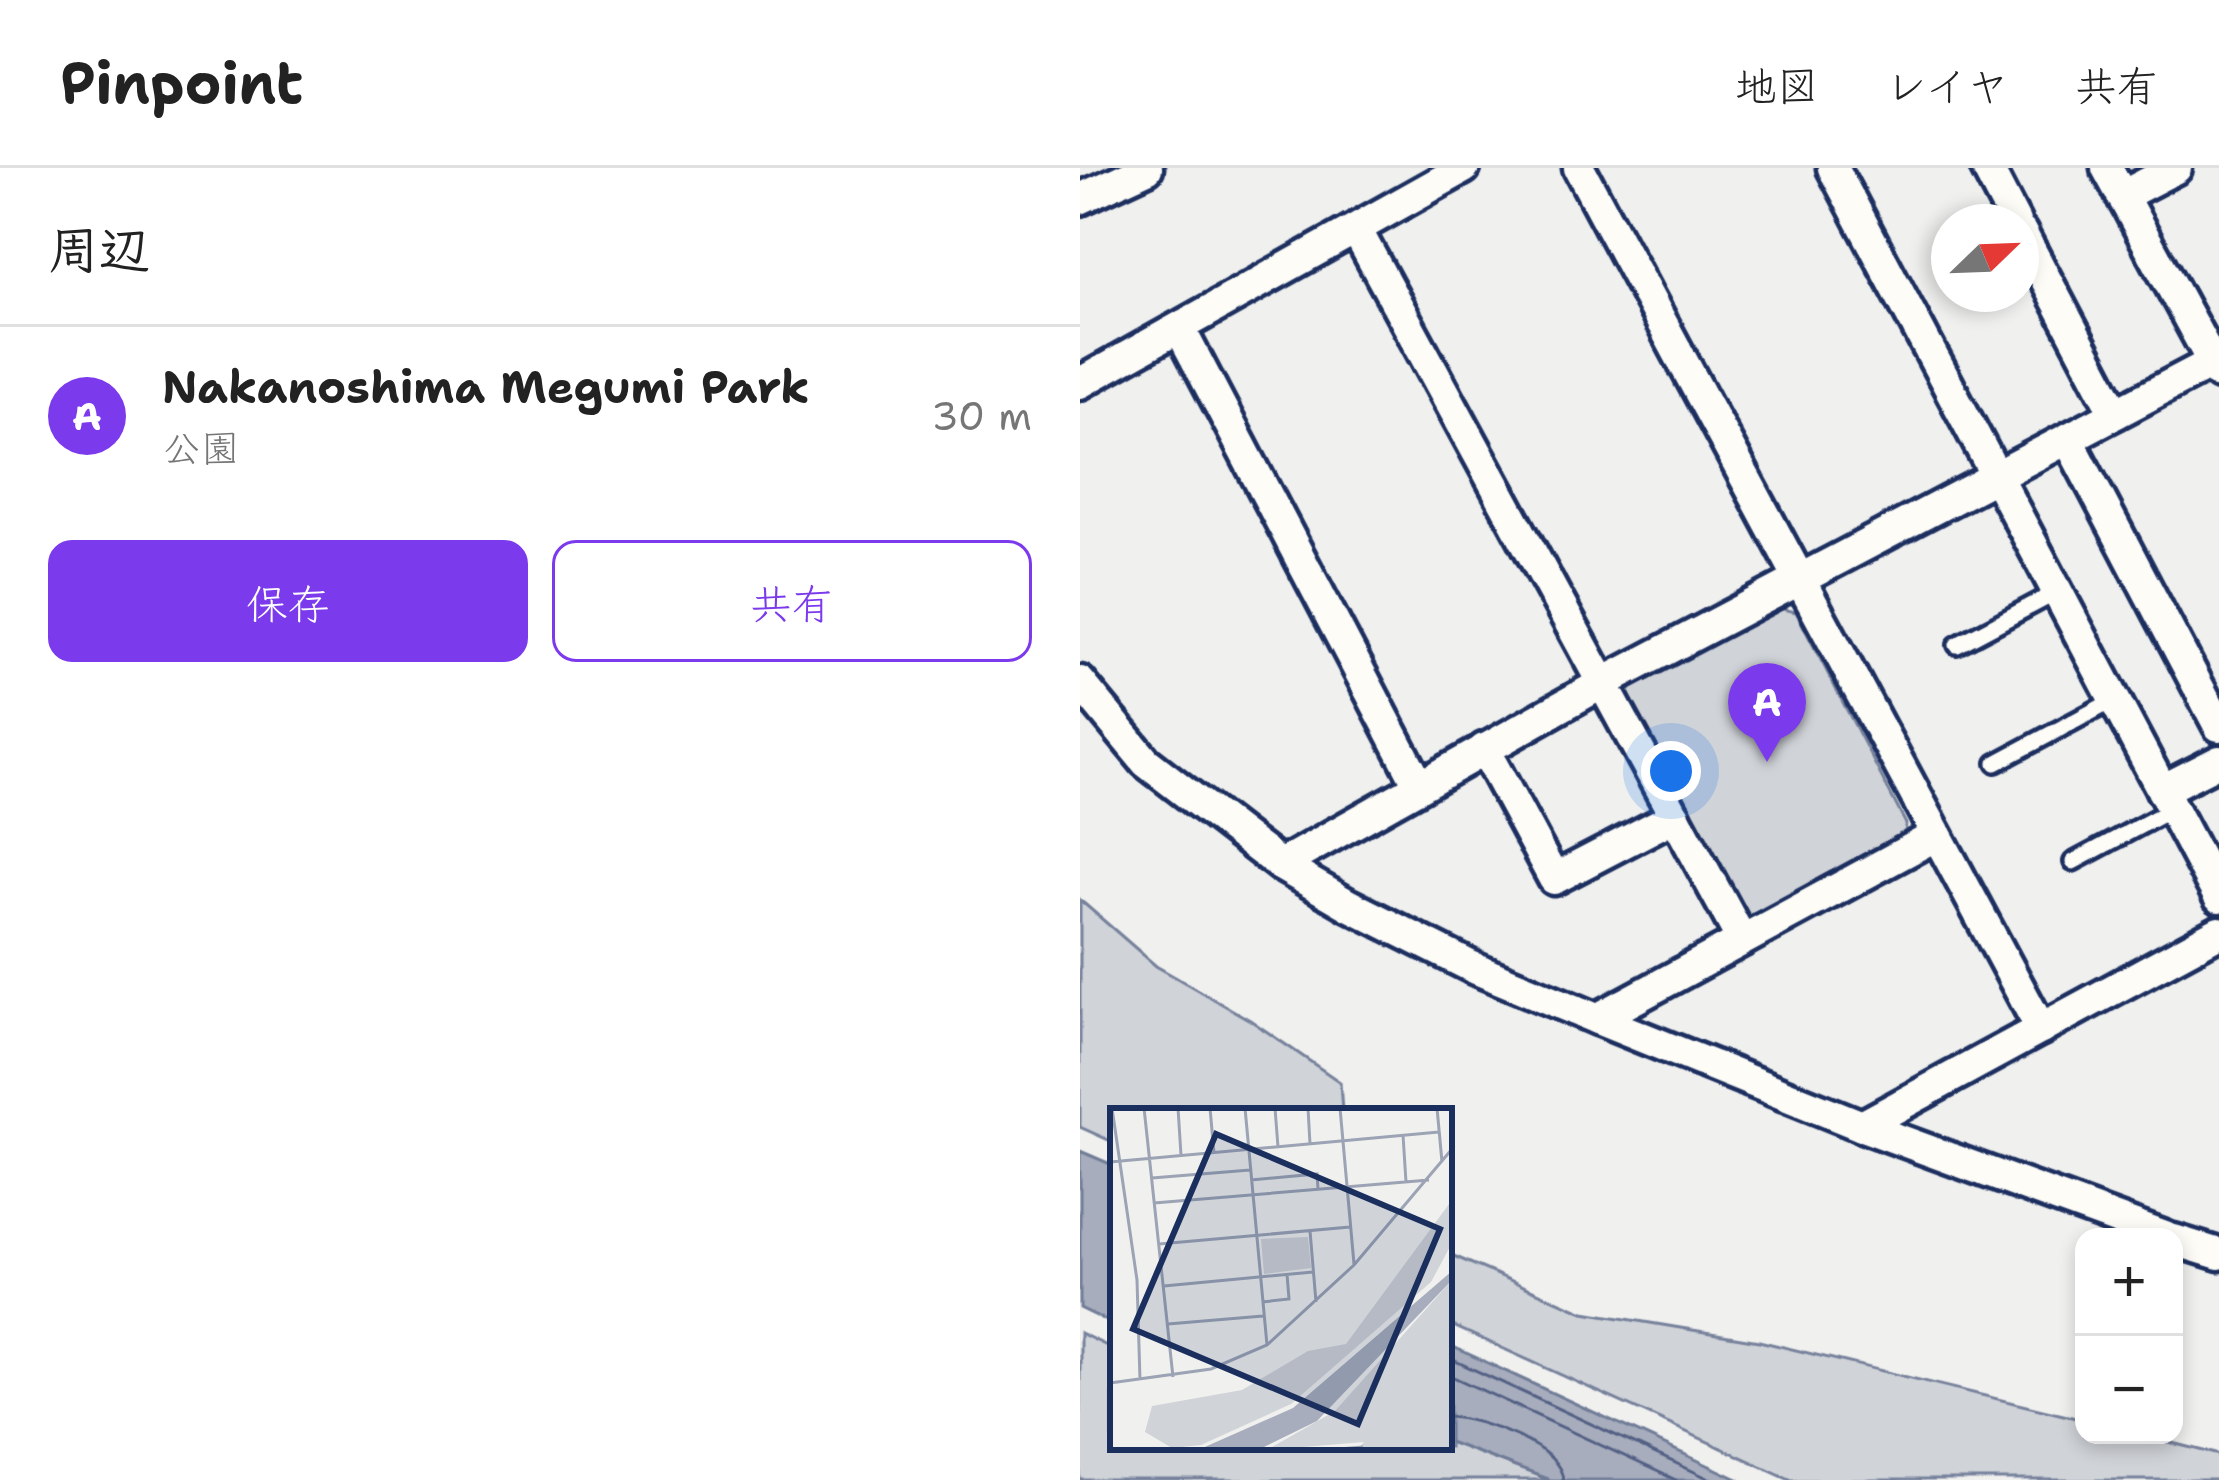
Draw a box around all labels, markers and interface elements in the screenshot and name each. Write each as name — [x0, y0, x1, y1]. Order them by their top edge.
text: Pinpoint — [60, 45, 303, 121]
text: 地図 — [1735, 58, 1819, 114]
text: レイヤ — [1885, 58, 2009, 114]
text: 共有 — [2075, 58, 2159, 114]
north arrow — [1931, 204, 2039, 312]
text: 周辺 — [48, 216, 150, 284]
text: Nakanoshima Megumi Park — [162, 357, 810, 417]
text: A — [72, 390, 102, 442]
text: 30 m — [931, 390, 1032, 442]
text: 公園 — [162, 422, 240, 474]
button: 保存 — [48, 540, 528, 662]
button: 共有 — [552, 540, 1032, 662]
pin: A — [1728, 663, 1806, 762]
your location — [1641, 741, 1701, 801]
inset map — [1110, 1108, 1452, 1450]
map controls — [2075, 1228, 2183, 1444]
button: + — [2075, 1228, 2183, 1336]
button: − — [2075, 1336, 2183, 1444]

